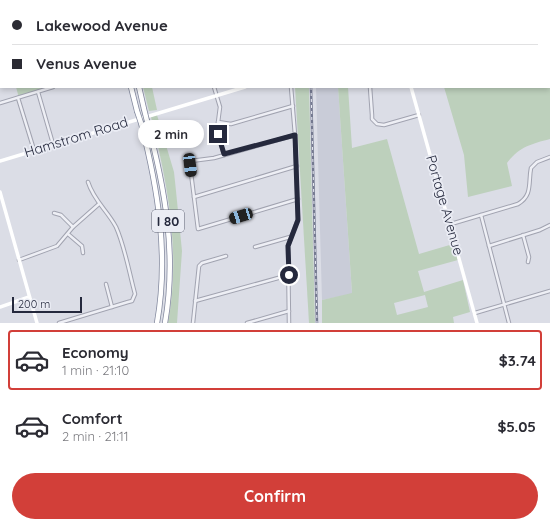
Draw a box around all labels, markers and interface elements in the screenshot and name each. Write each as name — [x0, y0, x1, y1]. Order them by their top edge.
text: Lakewood Avenue — [36, 16, 168, 35]
text: Venus Avenue — [36, 54, 137, 73]
street label: Hamstrom Road — [22, 113, 130, 161]
callout: 2 min — [138, 120, 204, 148]
route end — [209, 125, 227, 143]
text: 2 min — [154, 126, 188, 142]
car — [183, 152, 197, 178]
street label: Portage Avenue — [422, 153, 468, 257]
car — [228, 207, 254, 225]
road number: I 80 — [152, 210, 184, 232]
route start — [280, 266, 298, 284]
scale bar — [12, 295, 82, 314]
text: 200 m — [18, 297, 50, 311]
icon: car — [14, 342, 50, 378]
text: Economy — [62, 343, 129, 362]
text: $3.74 — [499, 351, 536, 370]
text: 1 min · 21:10 — [62, 362, 129, 378]
icon: car — [14, 408, 50, 444]
text: Comfort — [62, 409, 123, 428]
text: $5.05 — [497, 417, 536, 436]
text: 2 min · 21:11 — [62, 428, 129, 444]
button: Confirm — [12, 473, 538, 519]

